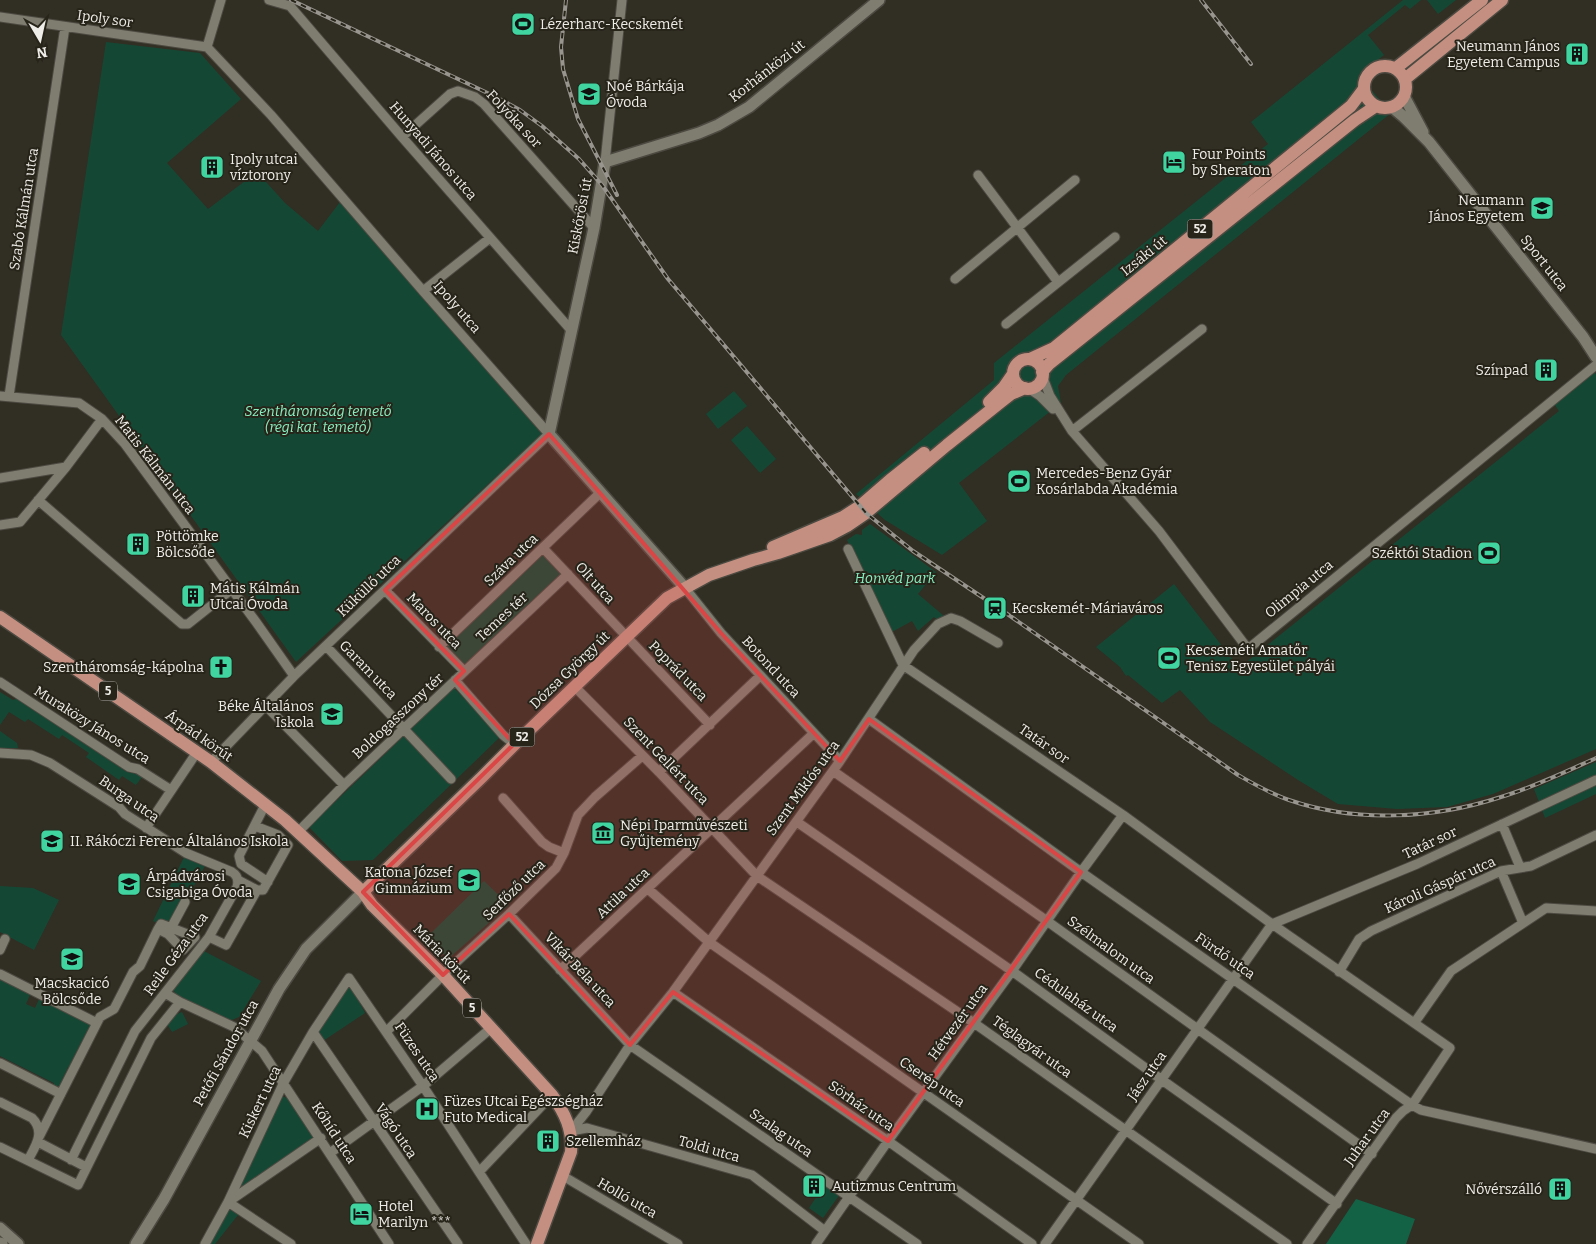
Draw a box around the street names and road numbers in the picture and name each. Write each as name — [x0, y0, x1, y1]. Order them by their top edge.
street label: Ipoly sor — [76, 7, 134, 31]
street label: Korhánközi út — [726, 36, 808, 106]
street label: Folyóka sor — [483, 86, 545, 152]
street label: Hunyadi János utca — [386, 98, 481, 204]
street label: Szabó Kálmán utca — [6, 146, 42, 271]
street label: Kiskőrösi út — [564, 176, 596, 256]
road number: 52 — [1188, 220, 1212, 238]
street label: Izsáki út — [1118, 232, 1170, 280]
street label: Sport utca — [1517, 232, 1571, 295]
street label: Ipoly utca — [430, 277, 484, 337]
street label: Matis Kálmán utca — [111, 412, 199, 518]
street label: Száva utca — [481, 530, 542, 590]
street label: Küküllő utca — [334, 551, 405, 620]
street label: Olimpia utca — [1261, 556, 1337, 622]
street label: Olt utca — [572, 559, 618, 608]
street label: Maros utca — [403, 589, 465, 653]
street label: Temes tér — [473, 589, 531, 645]
street label: Dózsa György út — [526, 628, 614, 712]
street label: Botond utca — [738, 633, 804, 702]
street label: Garam utca — [336, 637, 401, 703]
street label: Poprád utca — [645, 637, 711, 705]
street label: Boldogasszony tér — [349, 669, 447, 763]
road number: 5 — [99, 681, 117, 700]
street label: Muraközy János utca — [31, 682, 153, 768]
street label: Árpád körút — [162, 706, 236, 765]
street label: Szent Gellért utca — [620, 714, 712, 809]
street label: Tatár sor — [1016, 721, 1072, 767]
road number: 52 — [510, 728, 534, 746]
street label: Szent Miklós utca — [763, 737, 843, 839]
street label: Burga utca — [96, 772, 163, 826]
street label: Tatár sor — [1400, 823, 1460, 863]
street label: Károli Gáspár utca — [1382, 853, 1498, 917]
street label: Serfőző utca — [479, 856, 549, 924]
street label: Attila utca — [593, 864, 653, 922]
street label: Reile Géza utca — [140, 909, 212, 999]
street label: Szélmalom utca — [1064, 912, 1158, 988]
street label: Mária körút — [410, 921, 474, 987]
street label: Vikár Béla utca — [541, 929, 619, 1011]
street label: Fürdő utca — [1192, 929, 1259, 983]
street label: Cédulaház utca — [1031, 964, 1121, 1036]
street label: Hétvezér utca — [925, 980, 991, 1063]
street label: Petőfi Sándor utca — [190, 997, 262, 1109]
road number: 5 — [463, 998, 481, 1018]
street label: Téglagyár utca — [989, 1013, 1075, 1082]
street label: Füzes utca — [391, 1019, 443, 1085]
street label: Jász utca — [1123, 1048, 1170, 1105]
street label: Cserép utca — [896, 1053, 968, 1111]
street label: Kiskert utca — [235, 1063, 285, 1141]
street label: Sörház utca — [825, 1077, 897, 1135]
street label: Kőhíd utca — [308, 1099, 360, 1167]
street label: Vágó utca — [371, 1100, 421, 1162]
street label: Szalag utca — [746, 1105, 816, 1161]
street label: Juhar utca — [1340, 1105, 1394, 1170]
street label: Toldi utca — [676, 1132, 742, 1166]
street label: Holló utca — [594, 1174, 660, 1222]

